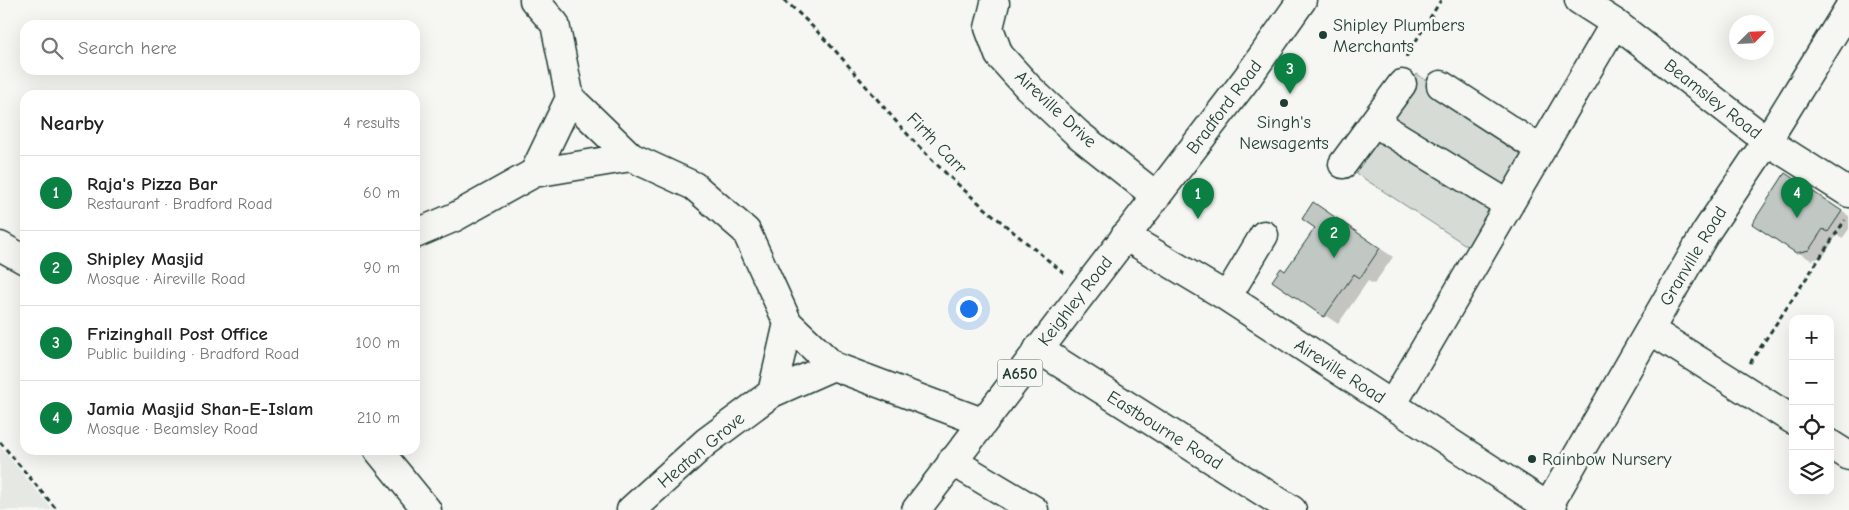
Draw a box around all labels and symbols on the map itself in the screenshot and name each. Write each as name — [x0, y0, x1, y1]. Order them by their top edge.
place label: Shipley Plumbers Merchants — [1333, 15, 1465, 57]
north arrow — [1729, 15, 1774, 60]
marker: Shipley Plumbers Merchants — [1317, 29, 1329, 41]
pin: 3 — [1274, 53, 1306, 94]
street label: Beamsley Road — [1660, 55, 1766, 144]
street label: Bradford Road — [1182, 56, 1267, 158]
street label: Aireville Drive — [1011, 66, 1101, 152]
marker: Singh's Newsagents — [1278, 97, 1290, 109]
street label: Firth Carr — [902, 108, 972, 179]
place label: Singh's Newsagents — [1239, 112, 1329, 154]
pin: 4 — [1781, 177, 1813, 218]
pin: 1 — [1182, 178, 1214, 219]
street label: Granville Road — [1656, 203, 1731, 310]
pin: 2 — [1318, 217, 1350, 258]
street label: Keighley Road — [1034, 252, 1117, 350]
your location — [956, 296, 982, 322]
street label: Aireville Road — [1290, 334, 1389, 408]
road number: A650 — [998, 359, 1042, 386]
street label: Eastbourne Road — [1103, 387, 1226, 474]
street label: Heaton Grove — [654, 408, 749, 493]
place label: Rainbow Nursery — [1542, 449, 1672, 470]
marker: Rainbow Nursery — [1526, 453, 1538, 465]

